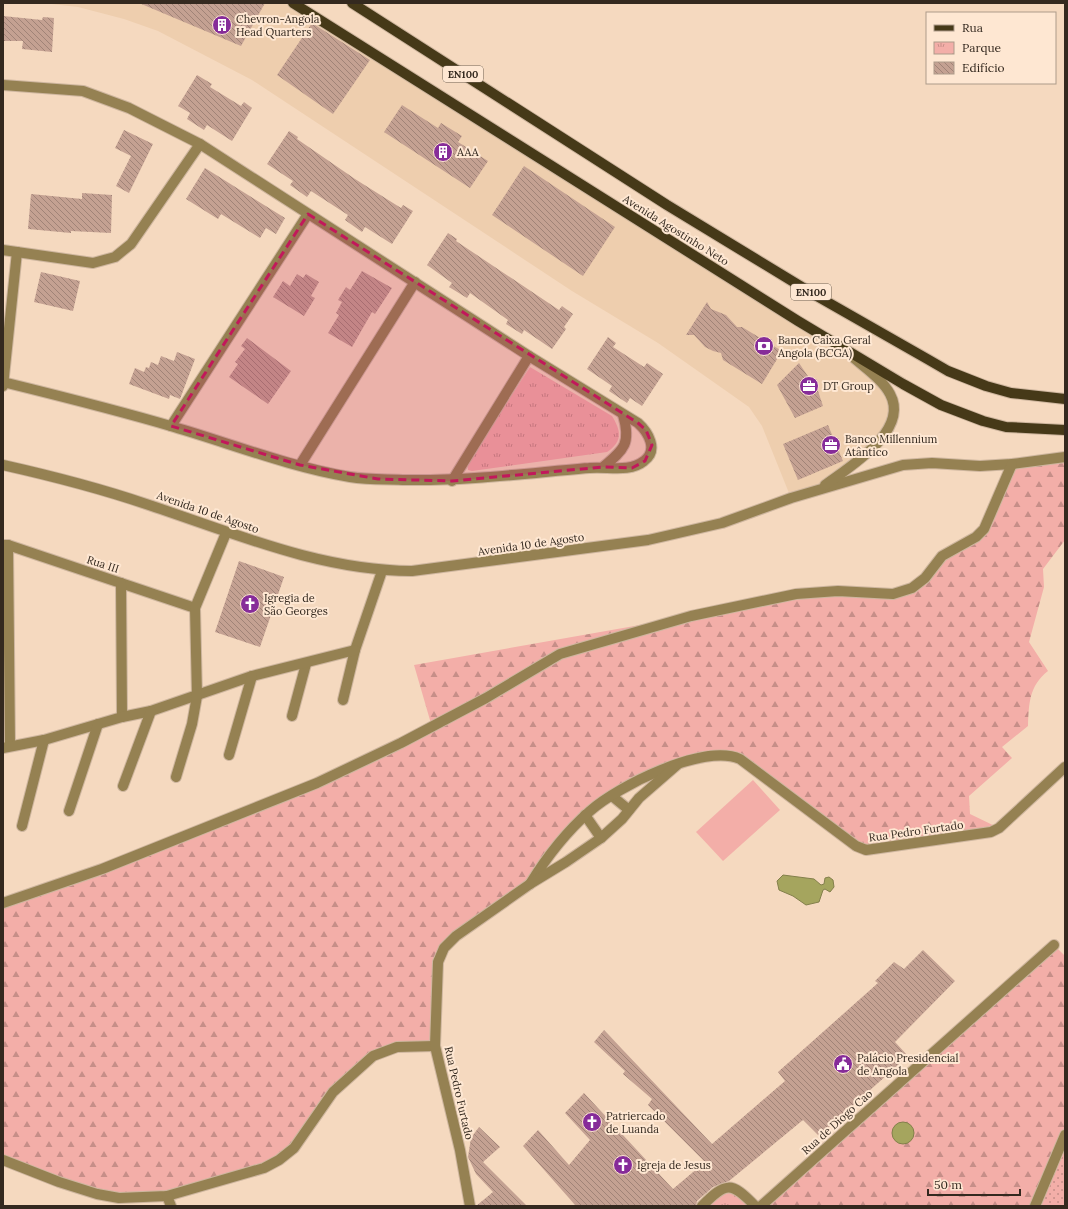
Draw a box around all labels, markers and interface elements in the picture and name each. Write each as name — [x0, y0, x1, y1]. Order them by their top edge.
place label: Chevron-Angola Head Quarters — [236, 12, 320, 39]
legend — [926, 12, 1056, 84]
building icon: Chevron-Angola Head Quarters — [211, 14, 233, 36]
text: Rua — [962, 20, 983, 35]
text: Parque — [962, 40, 1002, 55]
text: Edifício — [962, 60, 1005, 75]
road number: EN100 — [443, 66, 483, 82]
building icon: AAA — [432, 141, 454, 163]
place label: AAA — [456, 145, 480, 159]
street label: Avenida Agostinho Neto — [620, 191, 732, 268]
road number: EN100 — [791, 284, 831, 300]
place label: Banco Caixa Geral Angola (BCGA) — [777, 333, 871, 361]
bank icon: Banco Caixa Geral Angola (BCGA) — [753, 335, 775, 357]
office icon: DT Group — [798, 375, 820, 397]
place label: DT Group — [823, 379, 874, 393]
place label: Banco Millennium Atântico — [844, 432, 937, 459]
office icon: Banco Millennium Atântico — [820, 434, 842, 456]
street label: Avenida 10 de Agosto — [154, 488, 261, 536]
street label: Avenida 10 de Agosto — [476, 530, 585, 559]
street label: Rua III — [85, 552, 121, 576]
place label: Igregia de São Georges — [264, 591, 328, 618]
church icon: Igregia de São Georges — [239, 593, 261, 615]
street label: Rua Pedro Furtado — [868, 817, 964, 845]
street label: Rua Pedro Furtado — [441, 1045, 477, 1141]
place label: Palácio Presidencial de Angola — [857, 1051, 959, 1078]
public building icon: Palácio Presidencial de Angola — [832, 1053, 854, 1075]
street label: Rua de Diogo Cao — [799, 1087, 875, 1157]
place label: Patriercado de Luanda — [606, 1109, 665, 1136]
church icon: Patriercado de Luanda — [581, 1111, 603, 1133]
church icon: Igreja de Jesus — [612, 1154, 634, 1176]
place label: Igreja de Jesus — [637, 1158, 711, 1172]
scale bar — [928, 1171, 1020, 1197]
text: 50 m — [934, 1177, 962, 1192]

